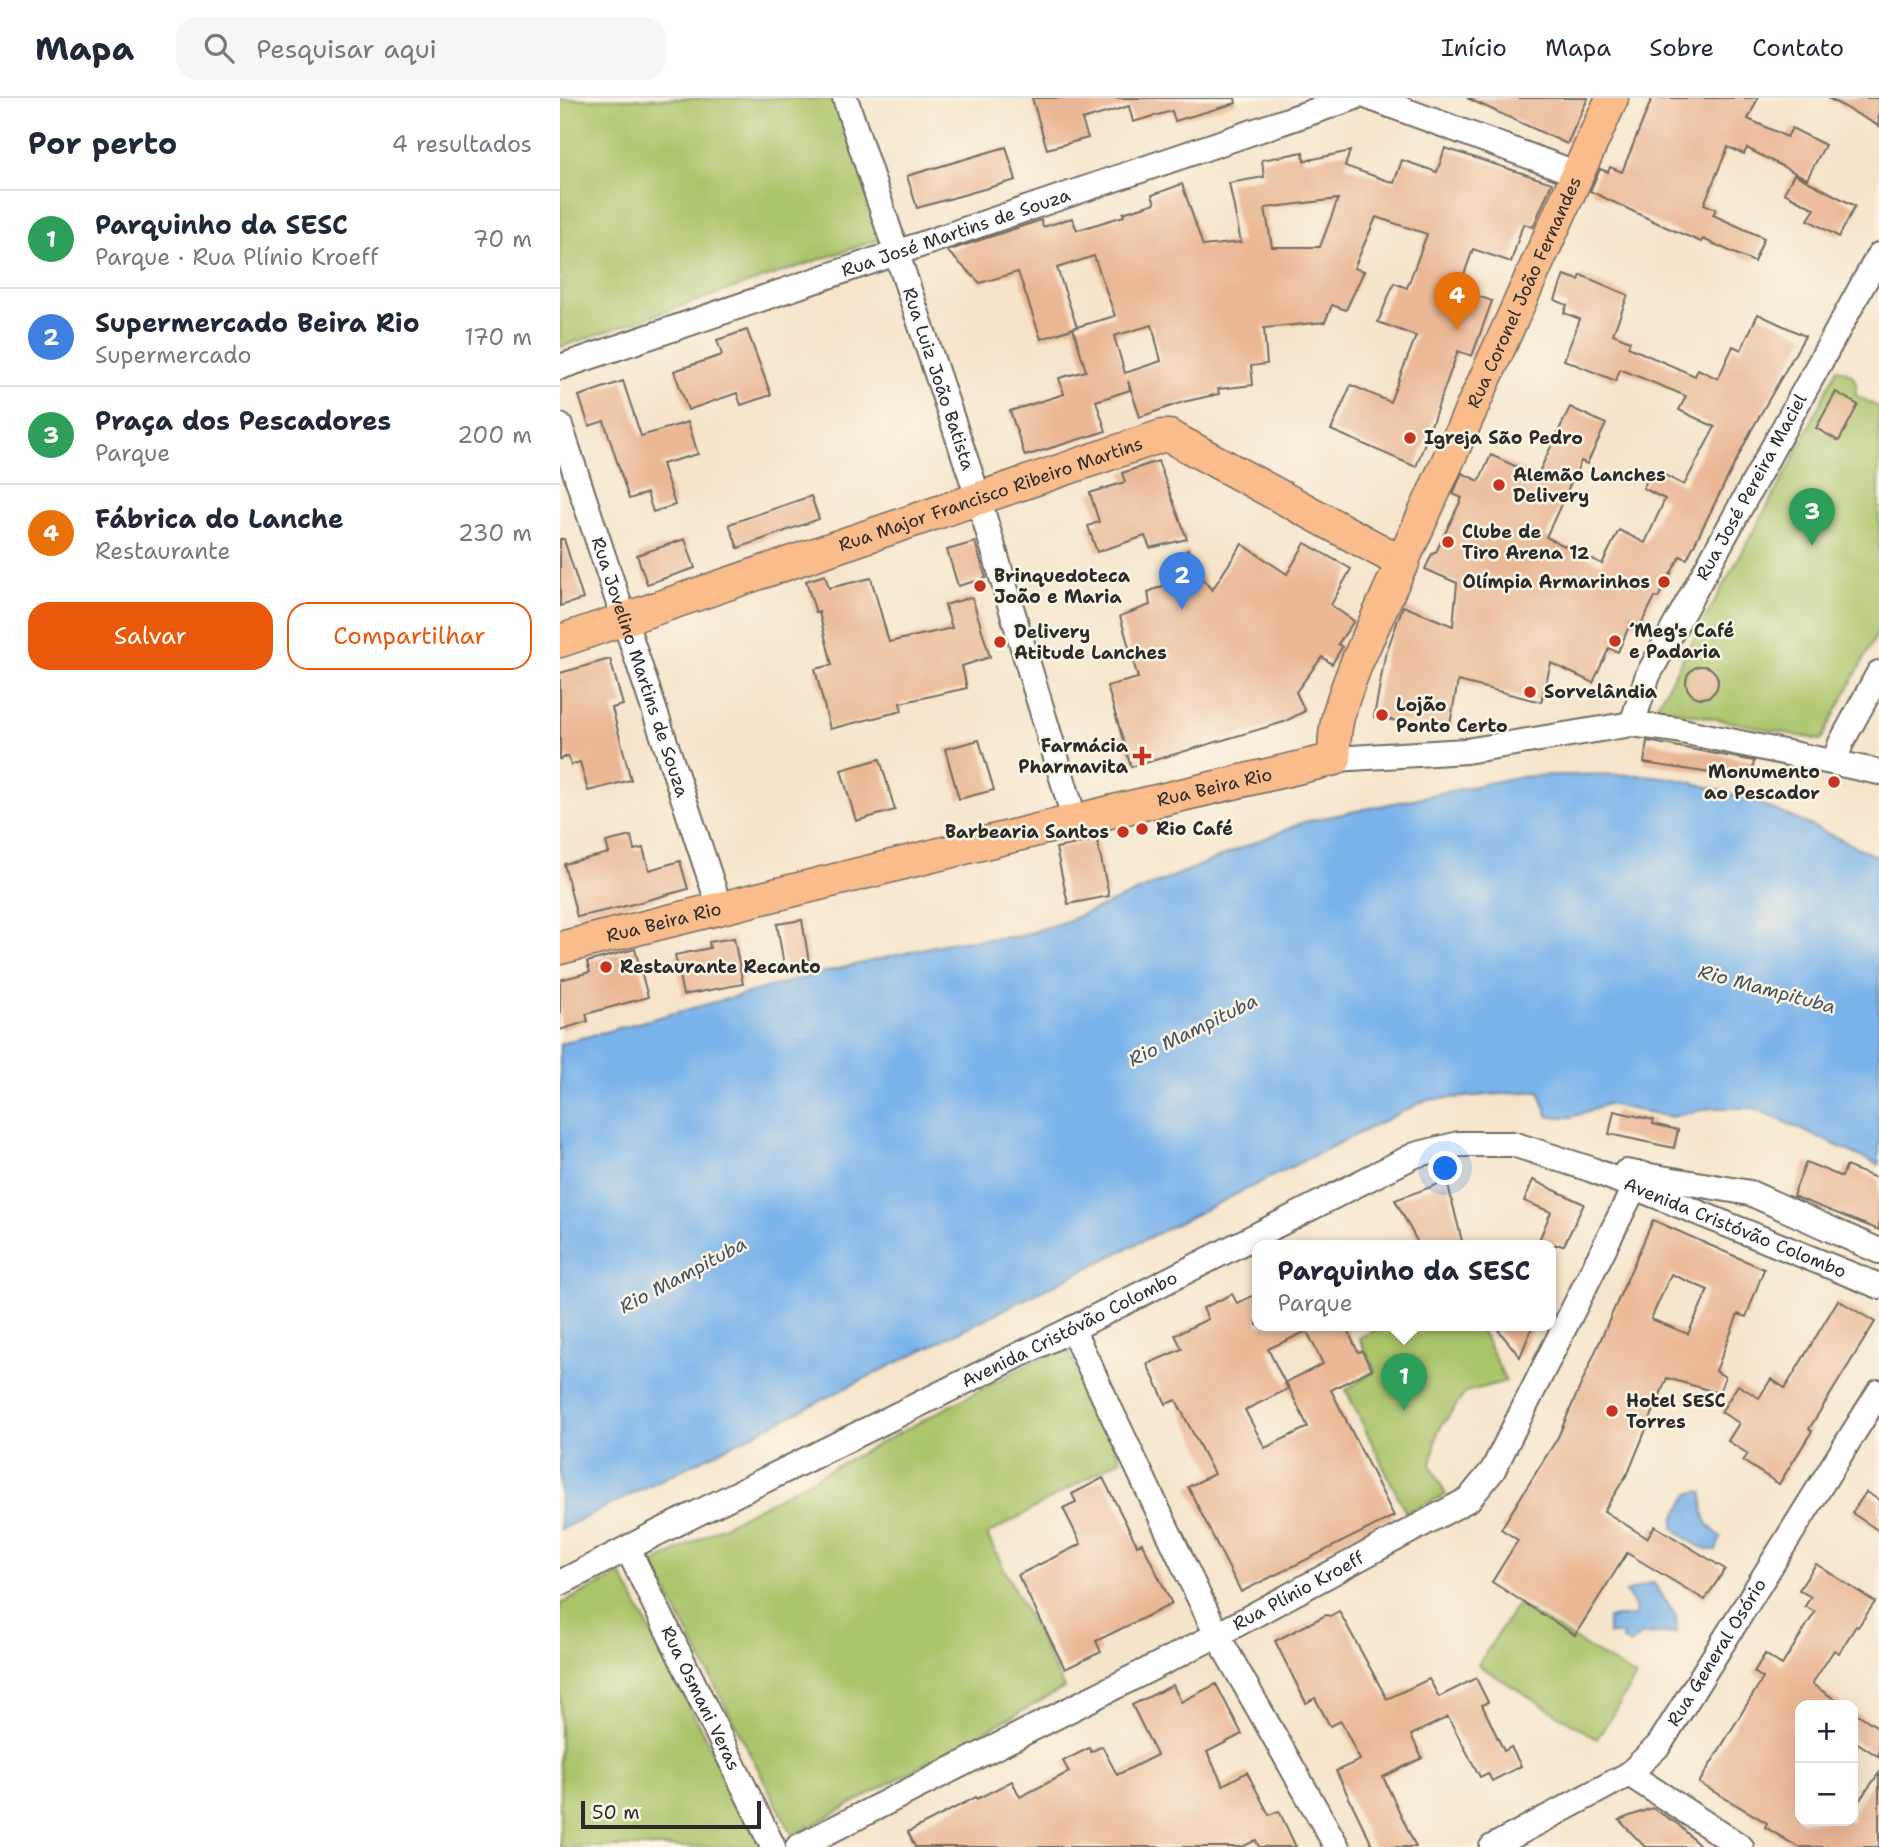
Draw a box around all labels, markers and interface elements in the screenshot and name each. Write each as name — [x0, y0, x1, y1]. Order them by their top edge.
search box — [176, 17, 666, 80]
text: Mapa — [35, 26, 134, 71]
icon: search — [200, 29, 238, 67]
text: Pesquisar aqui — [256, 31, 437, 66]
text: Início — [1441, 32, 1507, 64]
text: Mapa — [1545, 32, 1611, 64]
text: Sobre — [1649, 32, 1714, 64]
text: Contato — [1752, 32, 1844, 64]
text: Por perto — [28, 123, 177, 164]
text: 4 resultados — [392, 129, 532, 159]
street label: Rua Coronel João Fernandes — [1461, 173, 1587, 412]
street label: Rua José Martins de Souza — [838, 183, 1073, 283]
text: Parquinho da SESC — [95, 207, 348, 242]
text: 1 — [46, 224, 56, 254]
text: 70 m — [473, 224, 532, 254]
text: Parque · Rua Plínio Kroeff — [95, 242, 379, 272]
pin: 4 — [1434, 272, 1480, 330]
street label: Rua Luiz João Batista — [897, 284, 980, 473]
text: Supermercado Beira Rio — [95, 305, 420, 340]
text: 2 — [43, 322, 59, 352]
text: 170 m — [464, 322, 532, 352]
text: Supermercado — [95, 340, 251, 370]
street label: Rua José Pereira Maciel — [1690, 389, 1813, 585]
text: Praça dos Pescadores — [95, 403, 391, 438]
text: 3 — [43, 420, 59, 450]
text: 200 m — [457, 420, 532, 450]
place label: Igreja São Pedro — [1424, 426, 1583, 450]
marker: Igreja São Pedro — [1402, 430, 1418, 446]
street label: Rua Major Francisco Ribeiro Martins — [835, 431, 1146, 557]
text: Parque — [95, 438, 170, 468]
place label: Alemão Lanches Delivery — [1513, 463, 1666, 508]
marker: Alemão Lanches Delivery — [1491, 477, 1507, 493]
pin: 3 — [1789, 488, 1835, 546]
text: Fábrica do Lanche — [95, 501, 344, 536]
text: 4 — [43, 518, 59, 548]
text: 230 m — [458, 518, 532, 548]
place label: Clube de Tiro Arena 12 — [1462, 520, 1590, 565]
street label: Rua Jovelino Martins de Souza — [586, 534, 694, 800]
marker: Clube de Tiro Arena 12 — [1440, 534, 1456, 550]
text: Restaurante — [95, 536, 230, 566]
pin: 2 — [1159, 552, 1205, 610]
place label: Brinquedoteca João e Maria — [994, 564, 1131, 609]
place label: Olímpia Armarinhos — [1463, 570, 1650, 594]
marker: Olímpia Armarinhos — [1656, 574, 1672, 590]
marker: Brinquedoteca João e Maria — [972, 578, 988, 594]
button: Salvar — [28, 602, 273, 670]
button: Compartilhar — [287, 602, 532, 670]
place label: ´Meg's Café e Padaria — [1629, 619, 1734, 664]
place label: Delivery Atitude Lanches — [1014, 620, 1167, 665]
marker: ´Meg's Café e Padaria — [1607, 633, 1623, 649]
marker: Delivery Atitude Lanches — [992, 634, 1008, 650]
place label: Sorvelândia — [1544, 680, 1658, 704]
marker: Sorvelândia — [1522, 684, 1538, 700]
place label: Lojão Ponto Certo — [1396, 693, 1508, 738]
marker: Lojão Ponto Certo — [1374, 707, 1390, 723]
place label: Farmácia Pharmavita — [1018, 734, 1129, 779]
marker: Farmácia Pharmavita — [1134, 748, 1150, 764]
place label: Monumento ao Pescador — [1704, 760, 1820, 805]
street label: Rua Beira Rio — [1155, 762, 1275, 812]
marker: Monumento ao Pescador — [1826, 774, 1842, 790]
place label: Rio Café — [1156, 817, 1233, 841]
place label: Barbearia Santos — [945, 820, 1109, 844]
marker: Rio Café — [1134, 821, 1150, 837]
marker: Barbearia Santos — [1115, 824, 1131, 840]
street label: Rua Beira Rio — [604, 897, 724, 948]
place label: Restaurante Recanto — [620, 955, 821, 979]
marker: Restaurante Recanto — [598, 959, 614, 975]
water label: Rio Mampituba — [1696, 959, 1838, 1019]
water label: Rio Mampituba — [1124, 988, 1262, 1072]
your location — [1428, 1151, 1462, 1185]
street label: Avenida Cristóvão Colombo — [1620, 1172, 1850, 1284]
water label: Rio Mampituba — [615, 1231, 751, 1319]
popup — [1252, 1240, 1556, 1331]
text: Parquinho da SESC — [1278, 1253, 1530, 1288]
street label: Avenida Cristóvão Colombo — [958, 1266, 1181, 1393]
text: Parque — [1278, 1288, 1353, 1318]
pin: 1 — [1381, 1353, 1427, 1411]
place label: Hotel SESC Torres — [1626, 1389, 1726, 1434]
marker: Hotel SESC Torres — [1604, 1403, 1620, 1419]
street label: Rua Plínio Kroeff — [1229, 1546, 1369, 1636]
street label: Rua General Osório — [1662, 1574, 1772, 1731]
street label: Rua Osmani Veras — [655, 1622, 746, 1774]
map controls — [1795, 1700, 1858, 1826]
button: + — [1795, 1700, 1858, 1763]
button: − — [1795, 1763, 1858, 1826]
scale bar — [581, 1798, 761, 1830]
text: 50 m — [592, 1800, 640, 1825]

